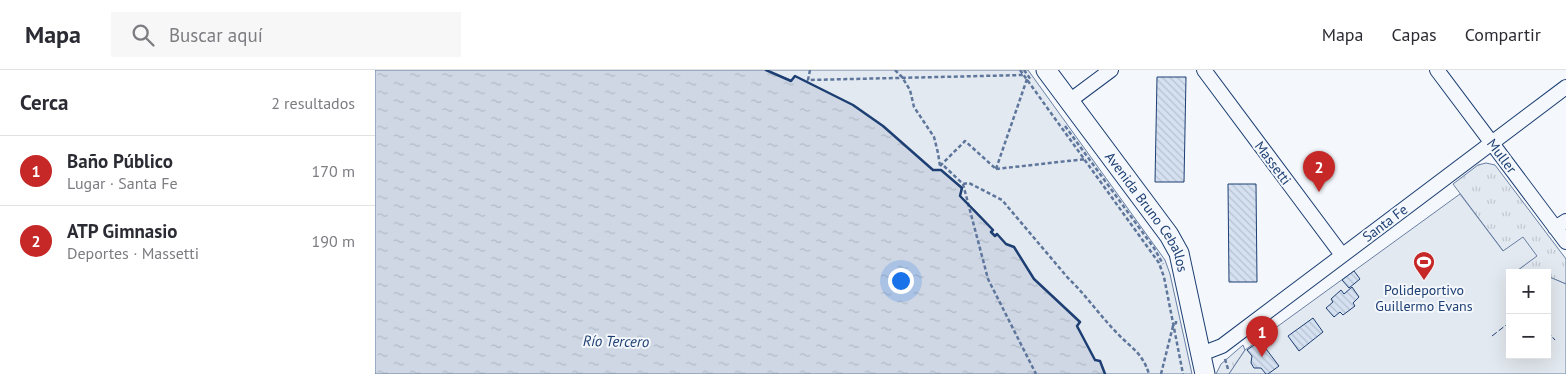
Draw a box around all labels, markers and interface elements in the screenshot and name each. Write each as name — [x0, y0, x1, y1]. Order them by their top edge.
search box — [111, 12, 461, 57]
text: Mapa — [25, 19, 81, 50]
icon: search — [129, 21, 157, 49]
text: Buscar aquí — [169, 23, 263, 47]
text: Mapa — [1322, 23, 1364, 46]
text: Capas — [1392, 23, 1437, 46]
text: Compartir — [1465, 23, 1541, 46]
text: Cerca — [20, 89, 69, 116]
text: 2 resultados — [271, 93, 355, 113]
street label: Muller — [1483, 135, 1521, 177]
street label: Massetti — [1251, 138, 1295, 188]
street label: Avenida Bruno Ceballos — [1101, 148, 1192, 274]
text: Baño Público — [67, 149, 173, 173]
pin: 2 — [1303, 151, 1335, 192]
text: 1 — [31, 161, 41, 181]
text: 170 m — [312, 161, 355, 181]
text: Lugar · Santa Fe — [67, 173, 178, 193]
street label: Santa Fe — [1359, 200, 1411, 246]
text: ATP Gimnasio — [67, 219, 178, 243]
text: 2 — [31, 231, 41, 251]
text: 190 m — [312, 231, 355, 251]
text: Deportes · Massetti — [67, 243, 199, 263]
sports icon: Polideportivo Guillermo Evans — [1412, 250, 1436, 281]
your location — [888, 268, 914, 294]
map controls — [1506, 269, 1551, 359]
button: + — [1506, 269, 1551, 314]
place label: Polideportivo Guillermo Evans — [1375, 281, 1473, 315]
button: − — [1506, 314, 1551, 359]
pin: 1 — [1246, 316, 1278, 357]
water label: Río Tercero — [583, 331, 649, 351]

